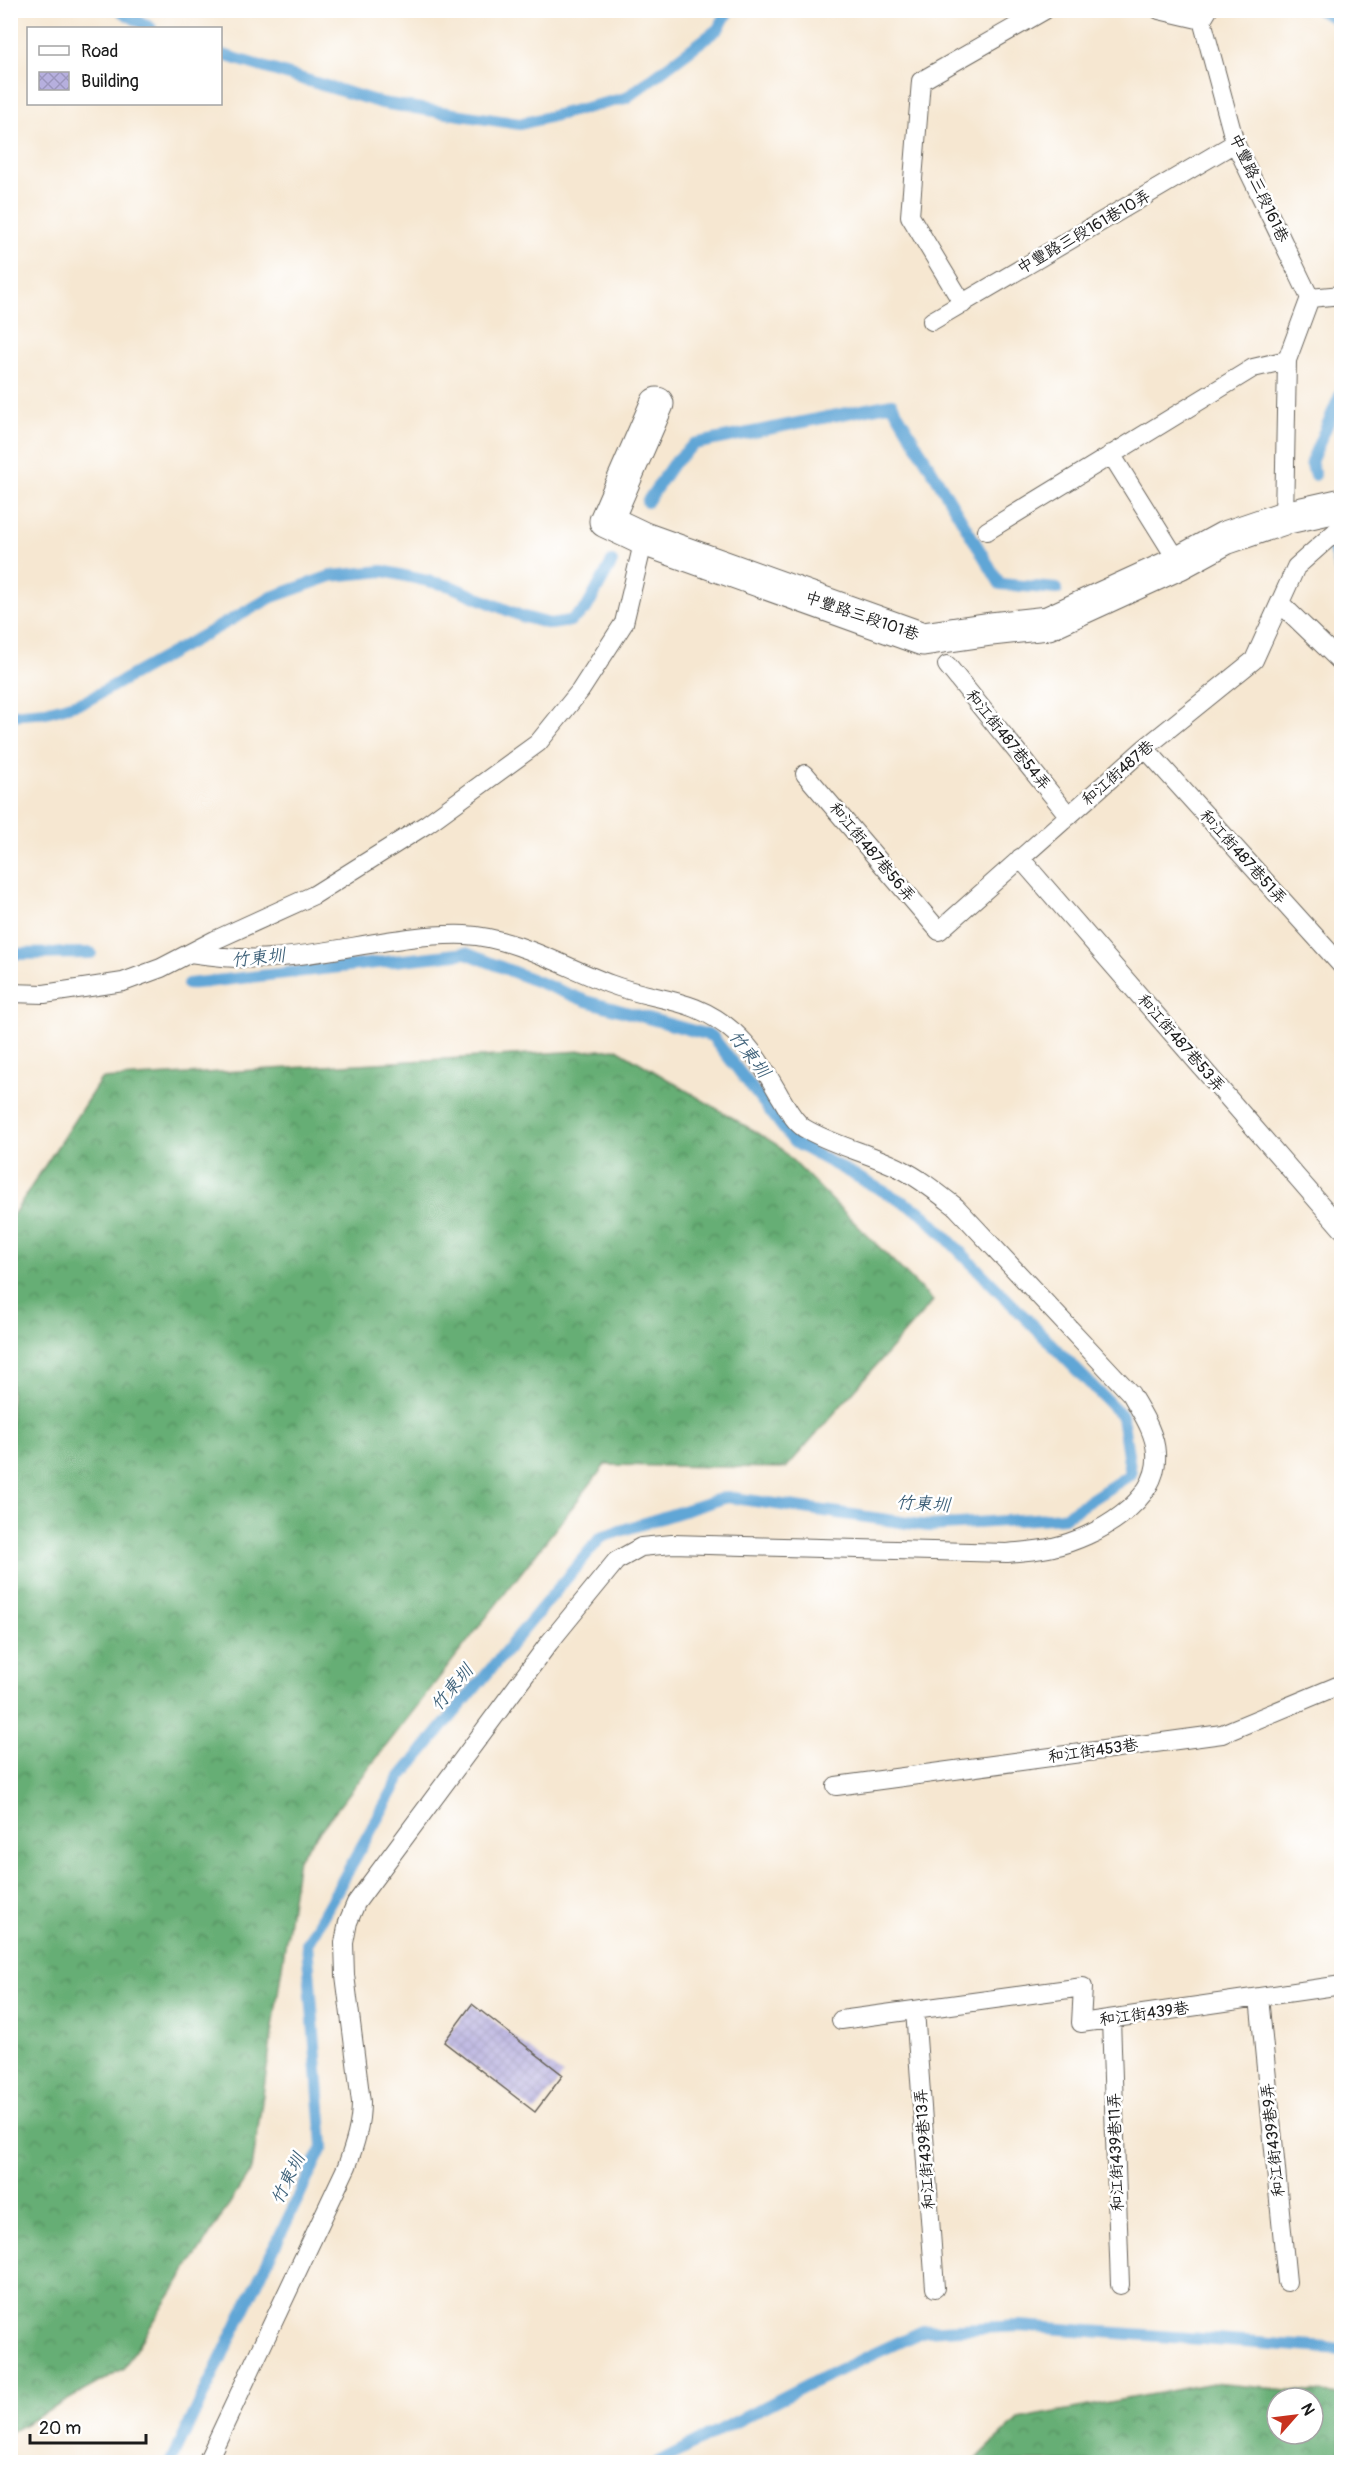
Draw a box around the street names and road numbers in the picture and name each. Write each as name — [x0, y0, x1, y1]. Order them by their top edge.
street label: 中豐路三段161巷 — [1225, 130, 1293, 246]
street label: 中豐路三段161巷10弄 — [1014, 186, 1154, 278]
street label: 中豐路三段101巷 — [802, 587, 922, 645]
street label: 和江街487巷54弄 — [961, 686, 1055, 794]
street label: 和江街487巷 — [1078, 736, 1158, 810]
street label: 和江街487巷56弄 — [825, 798, 919, 906]
street label: 和江街487巷51弄 — [1195, 805, 1291, 909]
street label: 和江街487巷53弄 — [1133, 990, 1229, 1096]
street label: 和江街453巷 — [1047, 1735, 1139, 1767]
street label: 和江街439巷 — [1098, 1998, 1190, 2030]
street label: 和江街439巷9弄 — [1257, 2082, 1289, 2198]
street label: 和江街439巷13弄 — [911, 2088, 939, 2210]
street label: 和江街439巷11弄 — [1104, 2092, 1128, 2212]

